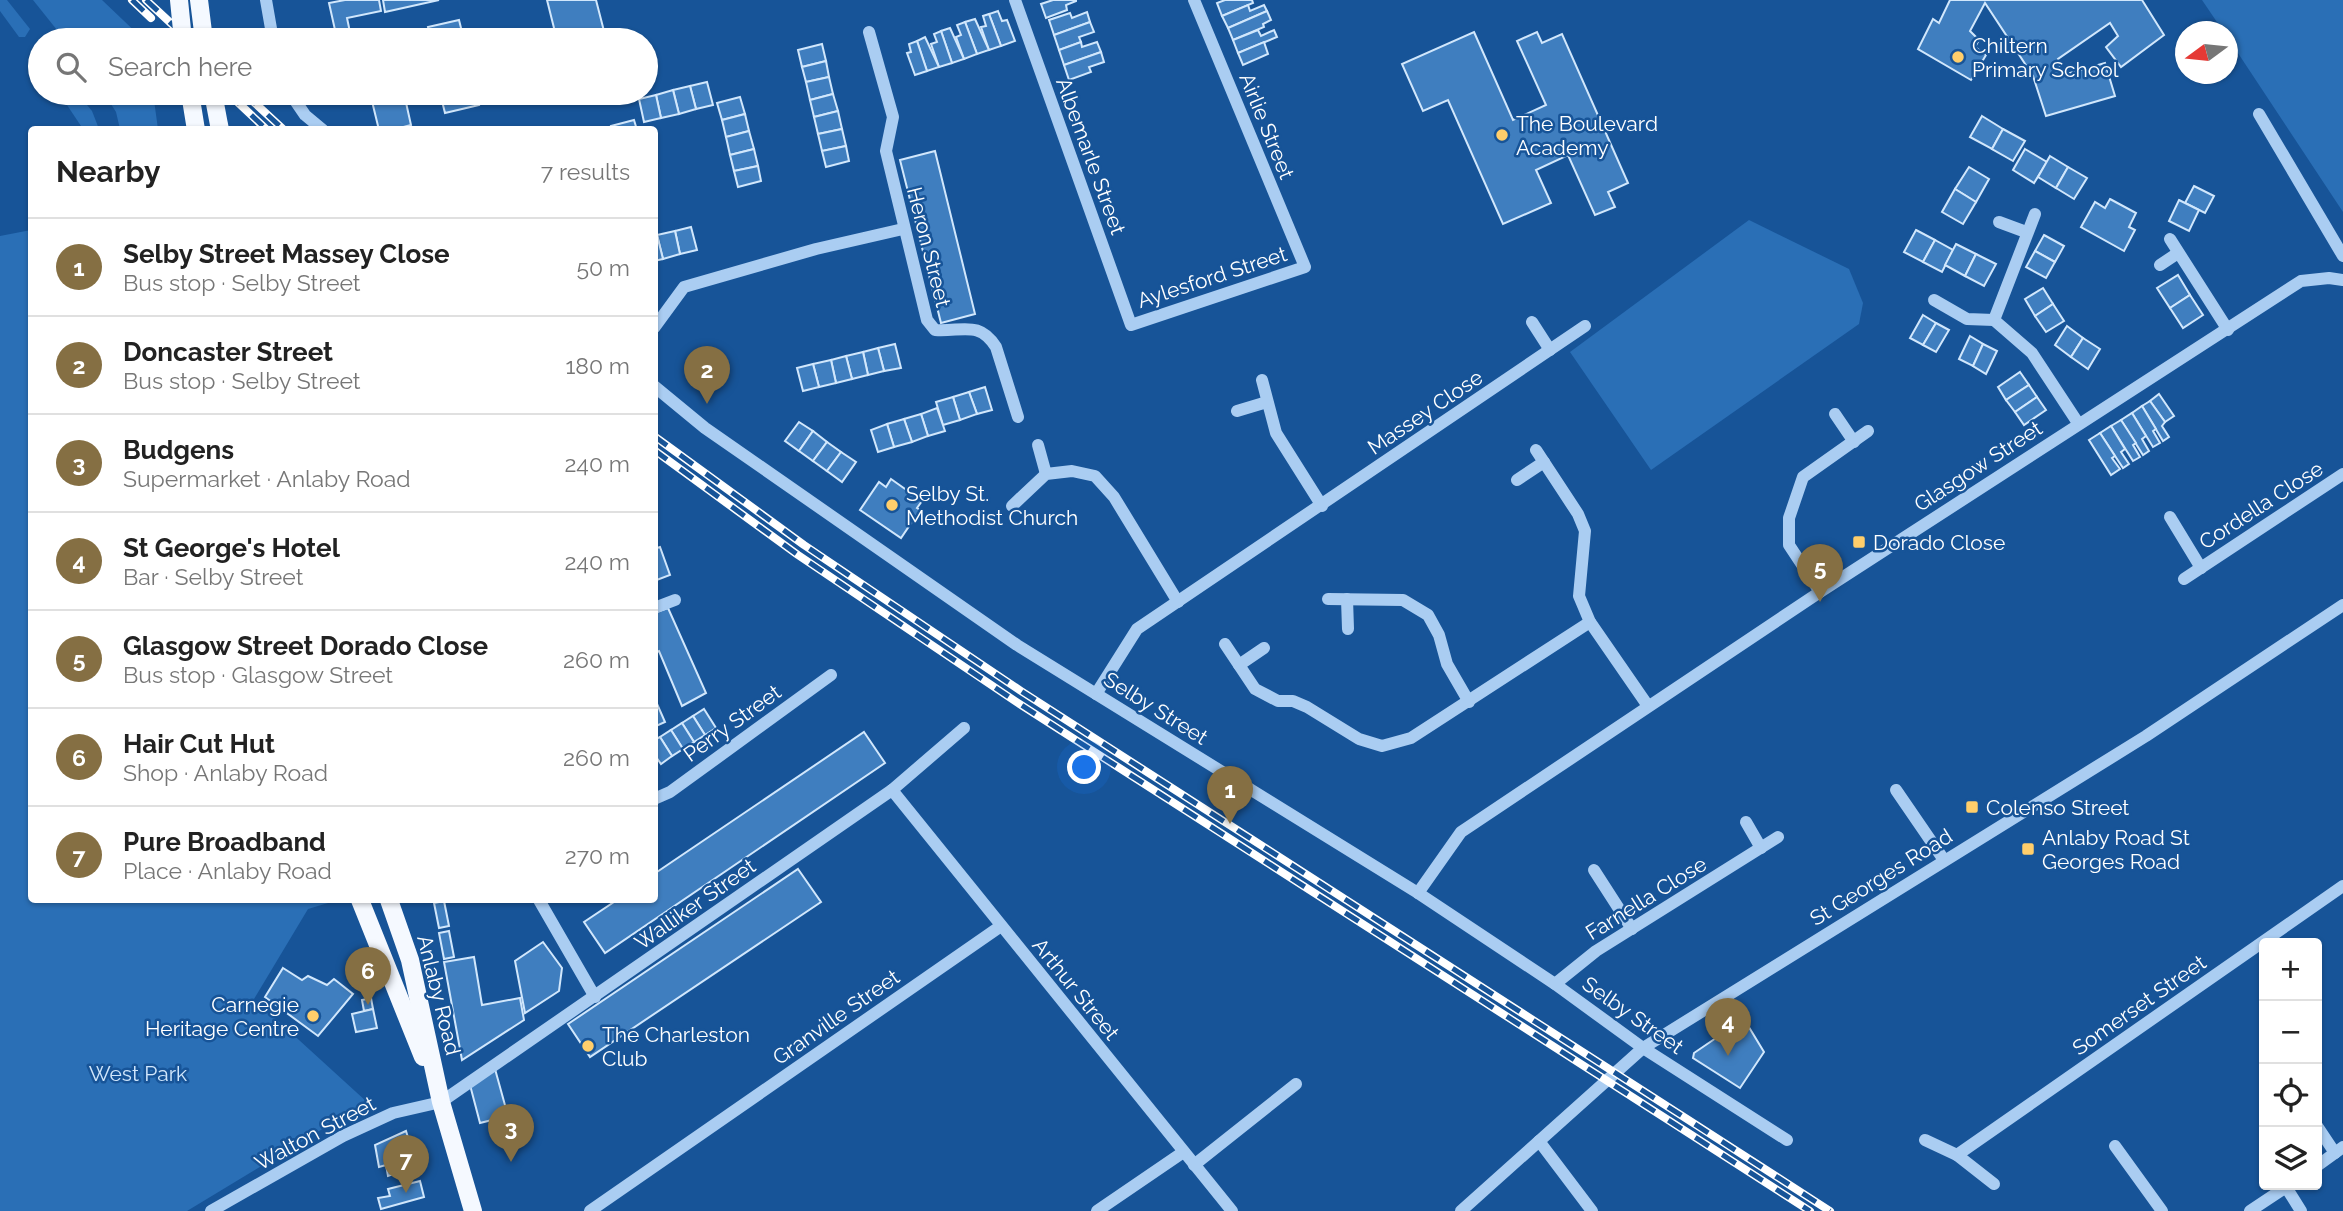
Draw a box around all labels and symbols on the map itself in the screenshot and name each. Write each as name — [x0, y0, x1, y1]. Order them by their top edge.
north arrow — [2175, 21, 2238, 84]
place label: Chiltern Primary School — [1972, 33, 2119, 82]
marker: Chiltern Primary School — [1950, 49, 1966, 65]
street label: Airlie Street — [1234, 69, 1300, 183]
street label: Albemarle Street — [1051, 74, 1131, 238]
place label: The Boulevard Academy — [1516, 111, 1658, 160]
marker: The Boulevard Academy — [1494, 127, 1510, 143]
street label: Heron Street — [902, 184, 956, 310]
street label: Aylesford Street — [1134, 241, 1290, 313]
pin: 2 — [684, 346, 730, 404]
street label: Massey Close — [1363, 364, 1487, 460]
street label: Glasgow Street — [1909, 415, 2047, 517]
street label: Cordella Close — [2194, 456, 2328, 554]
place label: Selby St. Methodist Church — [906, 481, 1078, 530]
marker: Selby St. Methodist Church — [884, 497, 900, 513]
place label: Dorado Close — [1873, 530, 2005, 555]
marker: Dorado Close — [1851, 534, 1867, 550]
pin: 5 — [1797, 544, 1843, 602]
street label: Selby Street — [1099, 666, 1213, 750]
street label: Perry Street — [678, 679, 786, 767]
your location — [1067, 750, 1101, 784]
pin: 1 — [1207, 766, 1253, 824]
place label: Colenso Street — [1986, 795, 2129, 820]
marker: Colenso Street — [1964, 799, 1980, 815]
street label: St Georges Road — [1805, 823, 1957, 931]
place label: Anlaby Road St Georges Road — [2042, 825, 2190, 874]
marker: Anlaby Road St Georges Road — [2020, 841, 2036, 857]
street label: Farnella Close — [1581, 851, 1711, 945]
street label: Walliker Street — [630, 853, 760, 955]
street label: Anlaby Road — [412, 932, 466, 1058]
street label: Arthur Street — [1027, 933, 1125, 1045]
pin: 6 — [345, 947, 391, 1005]
street label: Somerset Street — [2067, 950, 2211, 1060]
street label: Granville Street — [768, 964, 904, 1070]
street label: Selby Street — [1578, 971, 1688, 1059]
place label: Carnegie Heritage Centre — [145, 992, 299, 1041]
pin: 4 — [1705, 998, 1751, 1056]
marker: Carnegie Heritage Centre — [305, 1008, 321, 1024]
place label: The Charleston Club — [602, 1022, 750, 1071]
marker: The Charleston Club — [580, 1038, 596, 1054]
park label: West Park — [89, 1061, 187, 1086]
street label: Walton Street — [250, 1091, 380, 1175]
pin: 3 — [488, 1104, 534, 1162]
pin: 7 — [383, 1135, 429, 1193]

